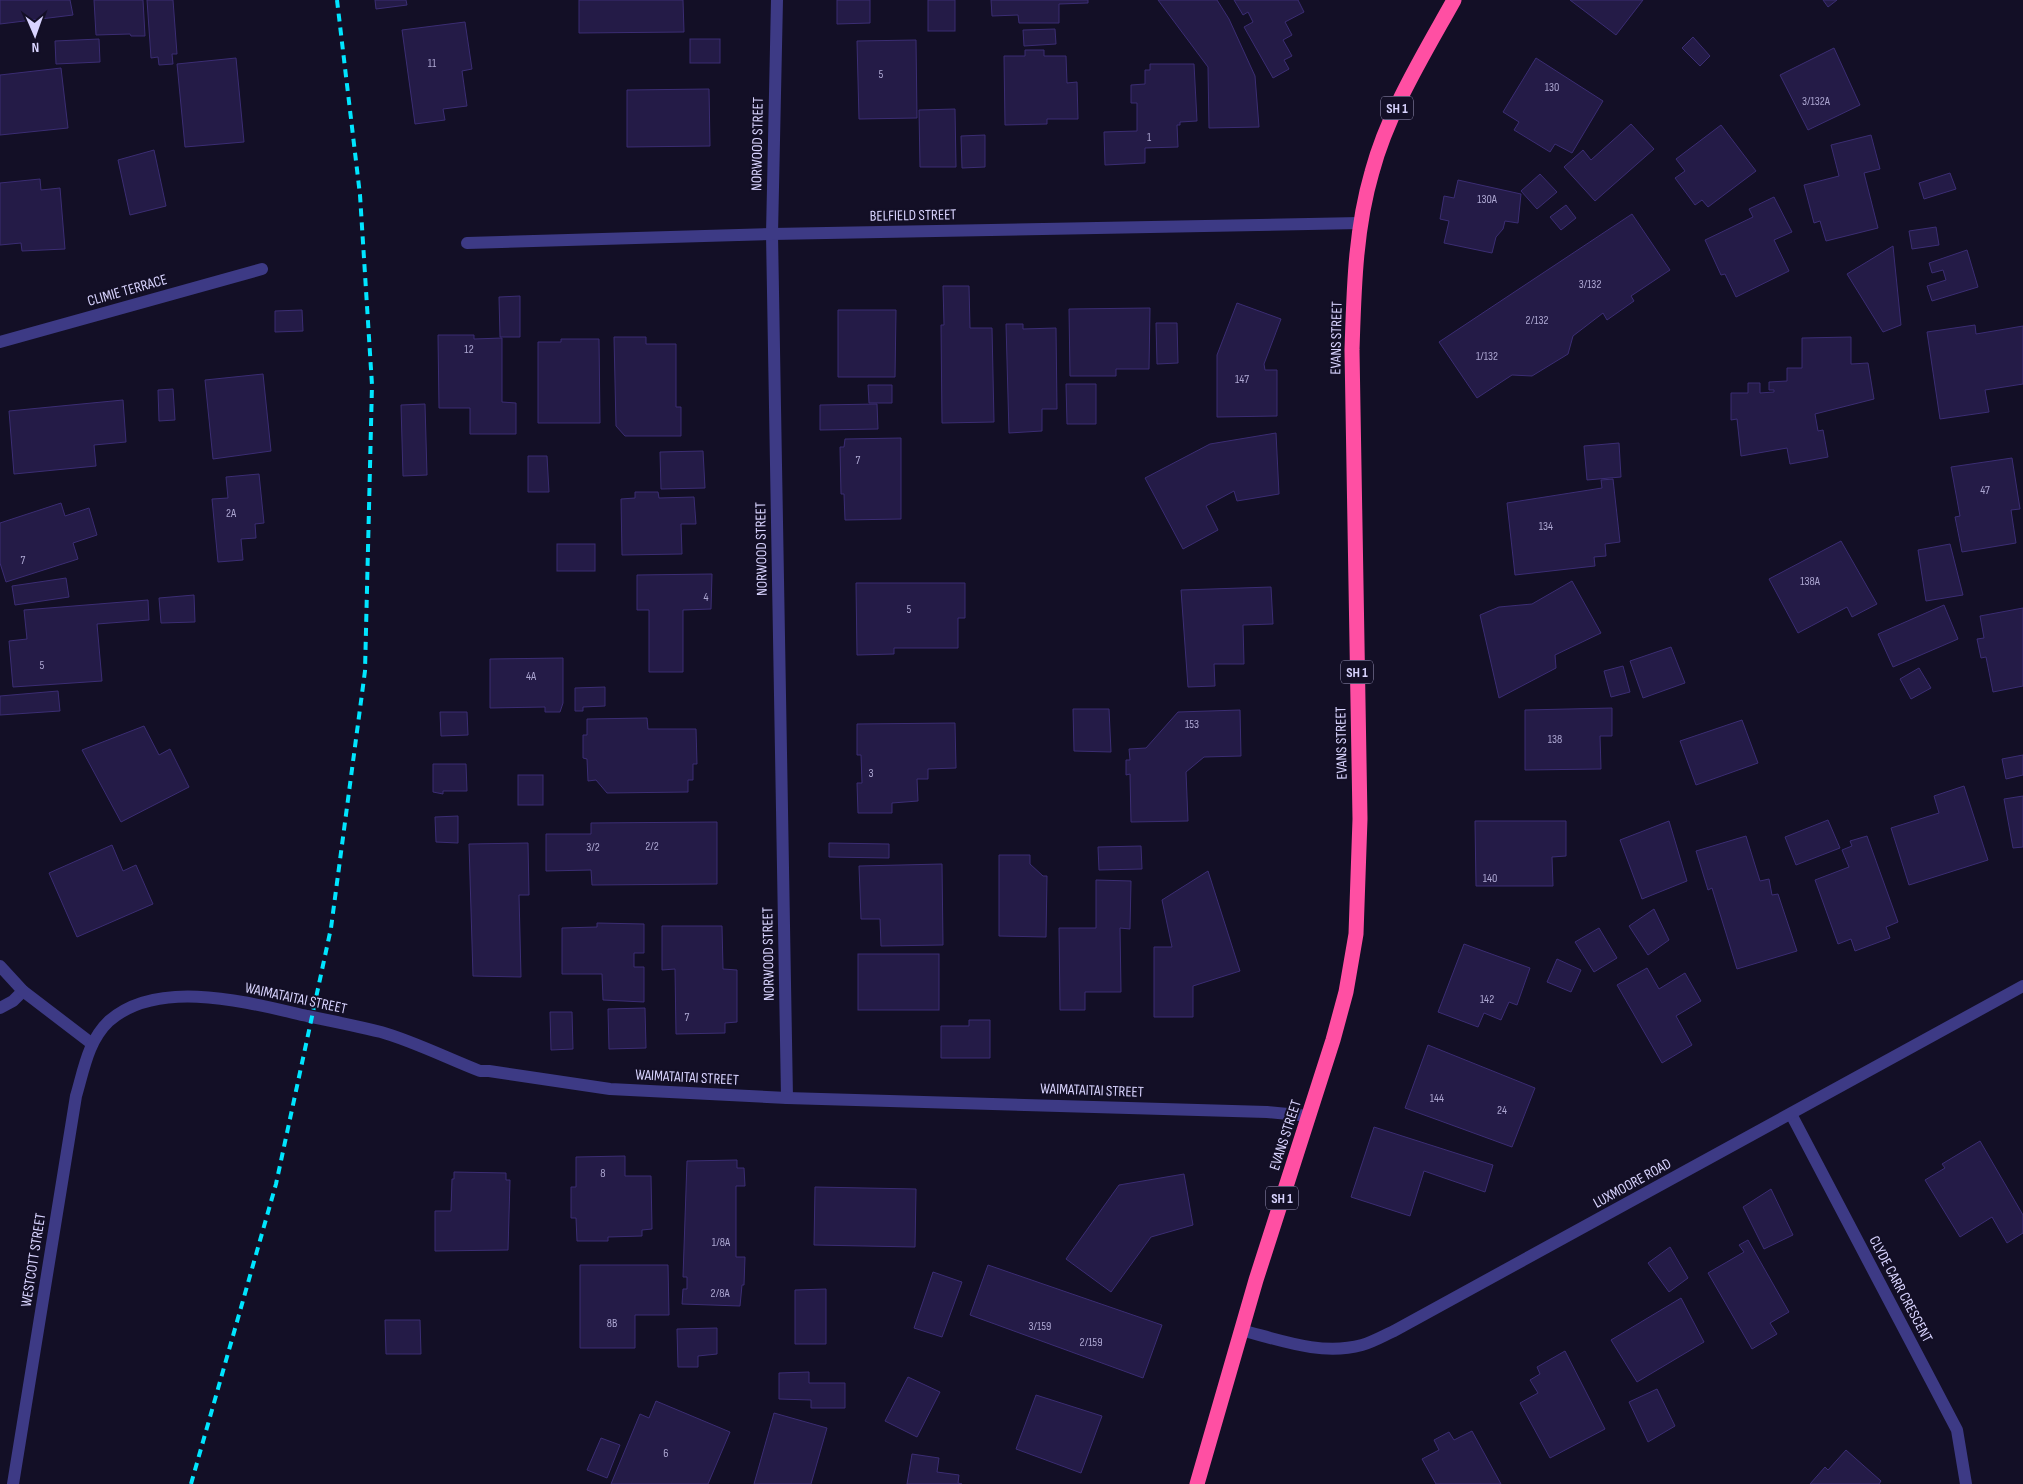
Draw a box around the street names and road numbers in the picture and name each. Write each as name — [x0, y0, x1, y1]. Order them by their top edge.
road number: SH 1 — [1381, 96, 1413, 120]
street label: NORWOOD STREET — [747, 97, 768, 191]
street label: BELFIELD STREET — [870, 205, 956, 226]
street label: CLIMIE TERRACE — [85, 270, 169, 311]
street label: EVANS STREET — [1326, 301, 1347, 375]
street label: NORWOOD STREET — [751, 502, 772, 596]
road number: SH 1 — [1341, 660, 1373, 684]
street label: EVANS STREET — [1331, 706, 1352, 780]
street label: NORWOOD STREET — [758, 907, 779, 1001]
street label: WAIMATAITAI STREET — [243, 978, 349, 1019]
street label: WAIMATAITAI STREET — [635, 1065, 739, 1090]
street label: WAIMATAITAI STREET — [1040, 1079, 1144, 1102]
street label: EVANS STREET — [1265, 1097, 1306, 1173]
street label: LUXMOORE ROAD — [1590, 1154, 1675, 1213]
road number: SH 1 — [1266, 1186, 1298, 1210]
street label: WESTCOTT STREET — [17, 1212, 50, 1308]
street label: CLYDE CARR CRESCENT — [1864, 1233, 1937, 1346]

